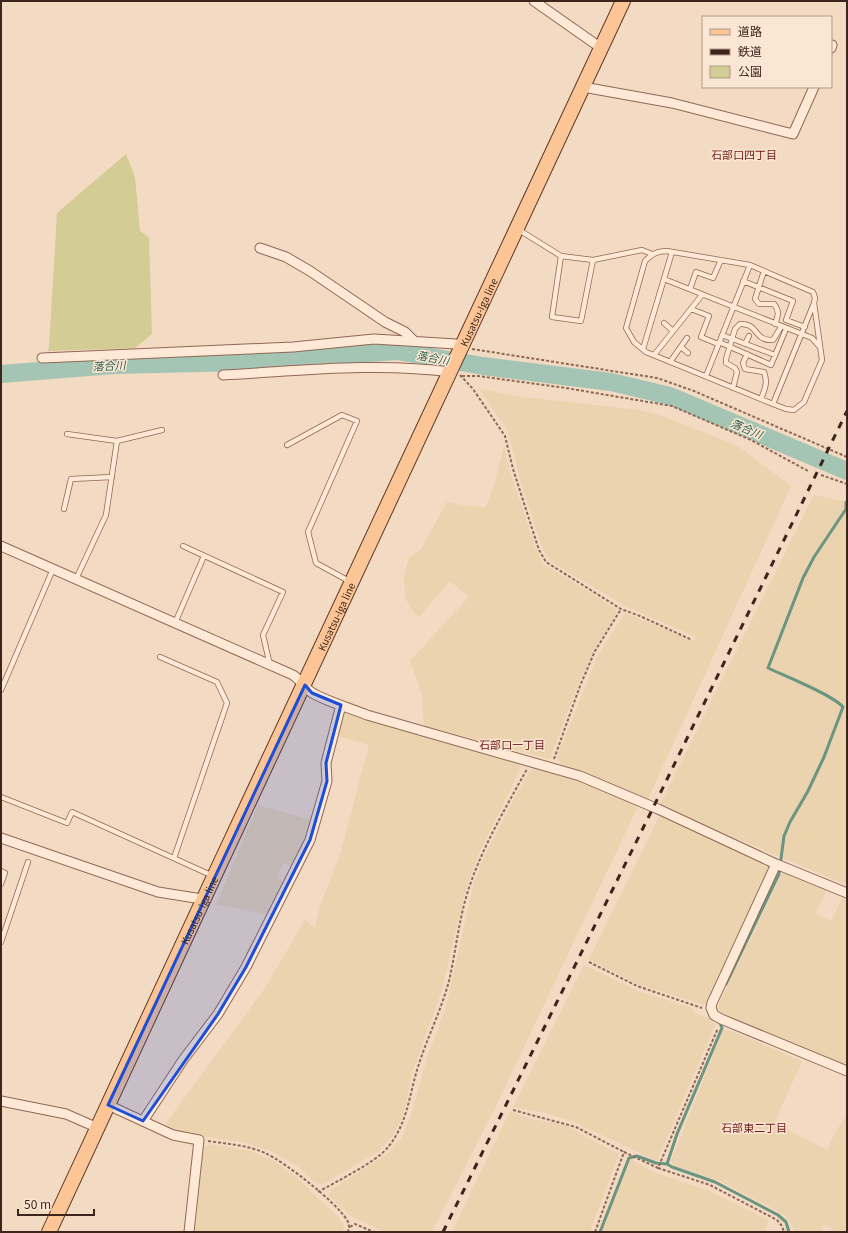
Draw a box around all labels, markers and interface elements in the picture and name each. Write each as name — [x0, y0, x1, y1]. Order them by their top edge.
legend — [702, 16, 832, 88]
text: 道路 — [738, 22, 762, 39]
text: 鉄道 — [738, 42, 762, 59]
text: 公園 — [738, 62, 762, 79]
district label: 石部口四丁目 — [711, 146, 777, 162]
street label: Kusatsu-Iga line — [455, 275, 500, 349]
water label: 落合川 — [415, 346, 452, 368]
water label: 落合川 — [92, 356, 127, 374]
water label: 落合川 — [729, 414, 766, 442]
street label: Kusatsu-Iga line — [313, 579, 358, 653]
district label: 石部口一丁目 — [479, 736, 545, 752]
street label: Kusatsu-Iga line — [176, 873, 221, 947]
district label: 石部東二丁目 — [721, 1119, 787, 1135]
scale bar — [18, 1191, 94, 1217]
text: 50 m — [24, 1195, 51, 1212]

